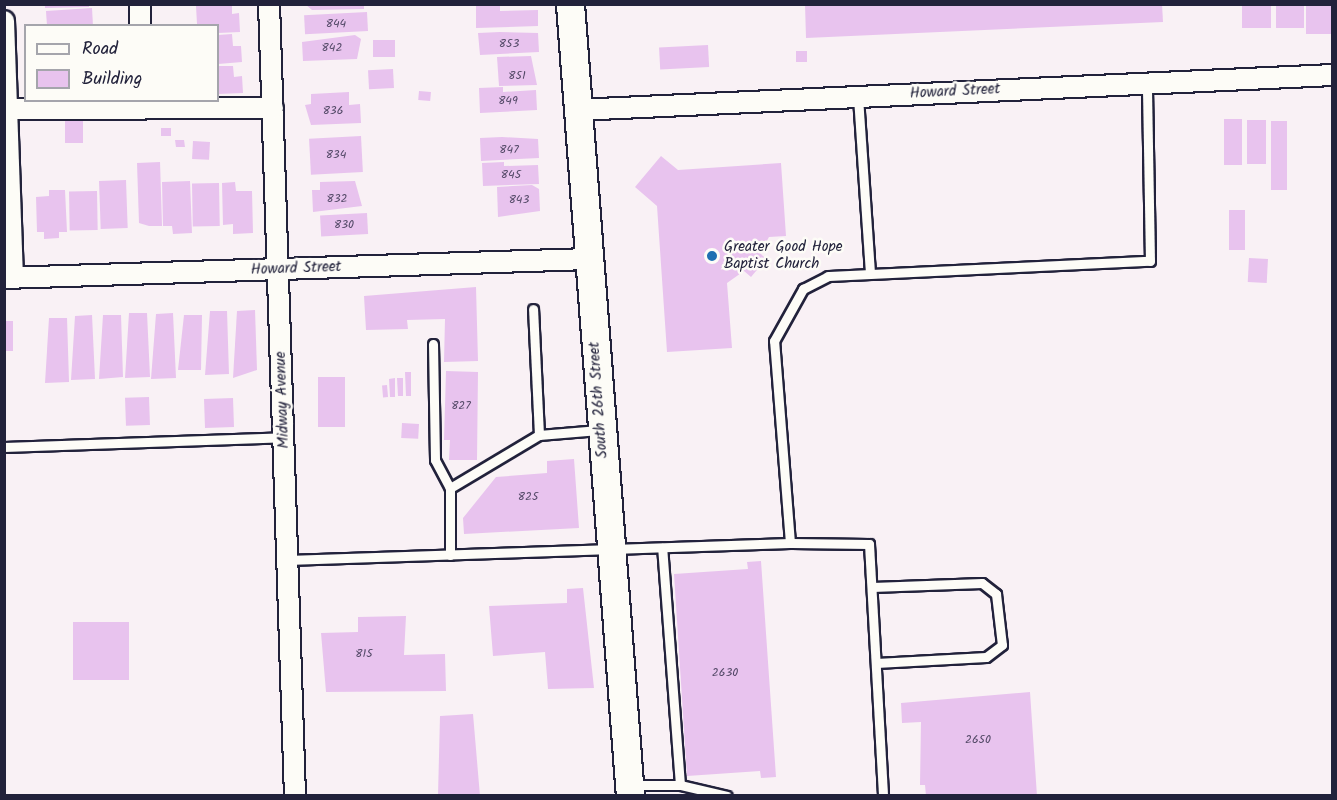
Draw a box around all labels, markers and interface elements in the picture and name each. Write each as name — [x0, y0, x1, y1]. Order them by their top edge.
house number: 844 — [326, 17, 346, 31]
legend — [24, 24, 219, 102]
text: Road — [82, 35, 118, 64]
house number: 853 — [499, 37, 519, 51]
house number: 842 — [322, 41, 342, 55]
text: Building — [82, 65, 142, 94]
house number: 851 — [508, 69, 526, 83]
street label: Howard Street — [909, 81, 1001, 103]
house number: 849 — [498, 94, 518, 108]
house number: 836 — [323, 104, 343, 118]
house number: 847 — [499, 143, 519, 157]
house number: 834 — [326, 148, 346, 162]
house number: 845 — [501, 168, 521, 182]
house number: 832 — [326, 192, 348, 206]
house number: 843 — [509, 193, 529, 207]
house number: 830 — [334, 218, 354, 232]
place label: Greater Good Hope Baptist Church — [724, 238, 842, 273]
marker: Greater Good Hope Baptist Church — [705, 249, 719, 263]
street label: Howard Street — [250, 258, 342, 280]
street label: South 26th Street — [586, 341, 612, 459]
street label: Midway Avenue — [272, 351, 294, 449]
house number: 827 — [451, 399, 471, 413]
house number: 825 — [518, 490, 538, 504]
house number: 815 — [355, 647, 373, 661]
house number: 2630 — [712, 666, 738, 680]
house number: 2650 — [965, 733, 991, 747]

